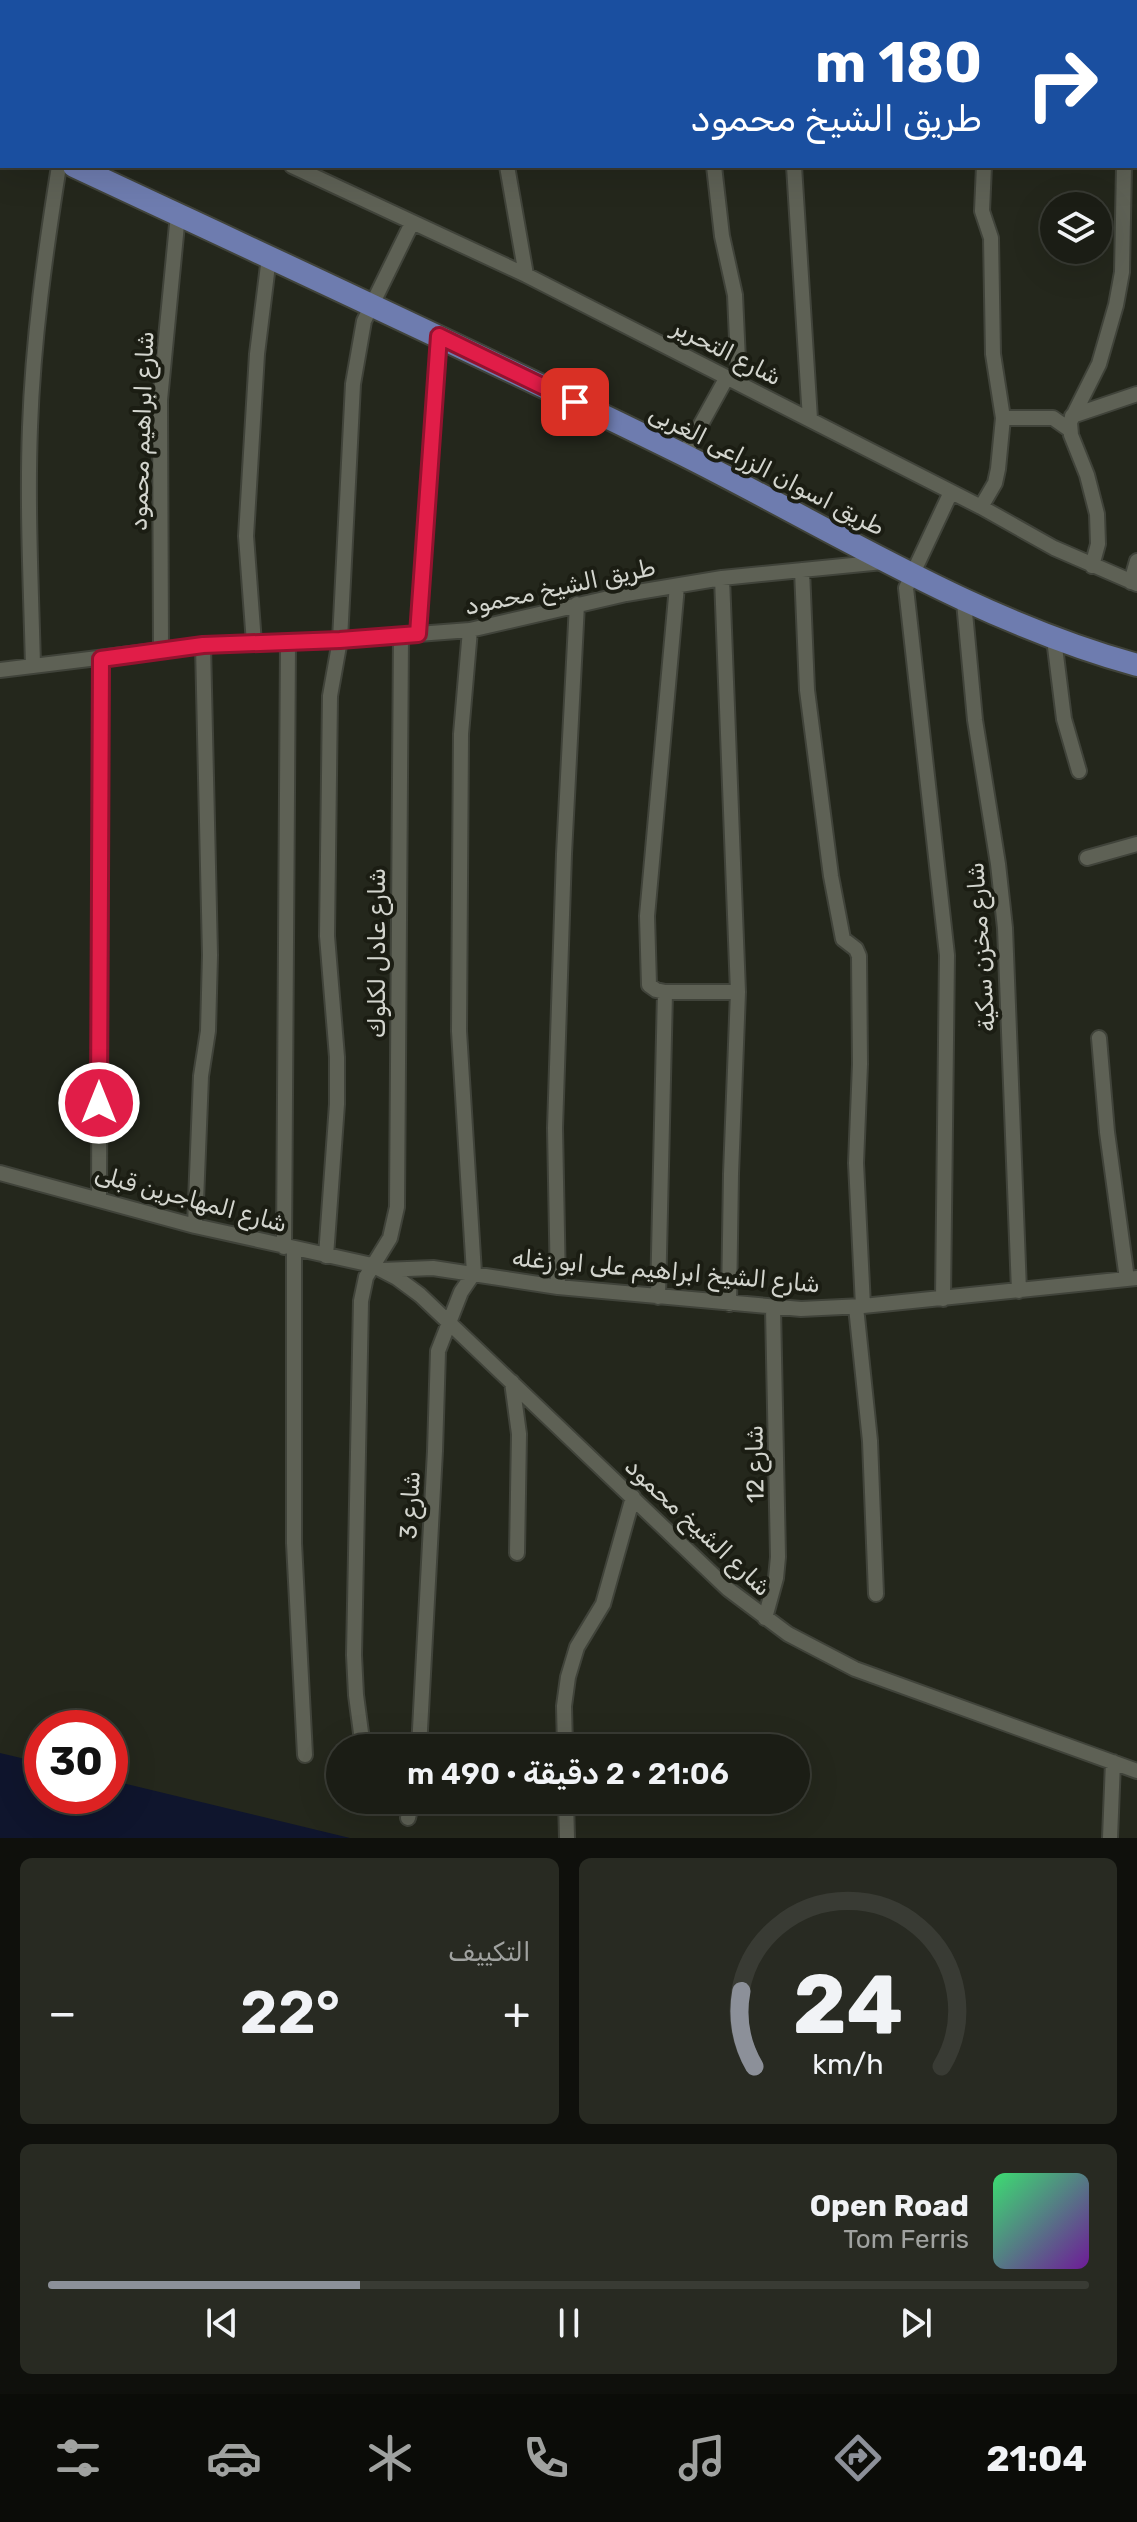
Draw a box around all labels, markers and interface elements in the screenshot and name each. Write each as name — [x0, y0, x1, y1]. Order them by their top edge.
text: 180 m — [815, 30, 982, 96]
icon: right — [1010, 32, 1114, 136]
text: طريق الشيخ محمود — [690, 97, 982, 140]
map controls — [1040, 192, 1112, 264]
button: layers — [1040, 192, 1112, 264]
street label: شارع التحرير — [665, 312, 786, 393]
street label: شارع ابراهيم محمود — [125, 331, 161, 531]
pin — [541, 368, 609, 436]
icon: arrive — [553, 380, 597, 424]
street label: طريق اسوان الزراعى الغربى — [645, 398, 889, 542]
street label: طريق الشيخ محمود — [462, 553, 659, 624]
street label: شارع مخزن سكية — [961, 861, 1003, 1033]
street label: شارع عادل لكلوك — [363, 868, 393, 1038]
position arrow — [57, 1061, 141, 1145]
street label: شارع المهاجرين قبلى — [91, 1160, 290, 1240]
street label: شارع الشيخ ابراهيم على ابو زغله — [511, 1244, 821, 1301]
street label: شارع 12 — [740, 1425, 772, 1503]
street label: شارع الشيخ محمود — [617, 1452, 777, 1604]
street label: شارع 3 — [394, 1470, 428, 1540]
speed limit sign: 30 — [24, 1710, 128, 1814]
text: 21:06 · 2 دقيقة · 490 m — [407, 1756, 729, 1792]
text: التكييف — [448, 1937, 531, 1968]
text: 24 — [792, 1955, 903, 2054]
text: 22° — [240, 1977, 340, 2048]
text: − — [48, 1987, 77, 2039]
text: + — [503, 1987, 530, 2039]
text: km/h — [812, 2047, 883, 2081]
text: Open Road — [810, 2188, 969, 2224]
text: Tom Ferris — [843, 2224, 969, 2255]
icon: previous — [200, 2301, 244, 2345]
icon: pause — [547, 2301, 591, 2345]
icon: next — [894, 2301, 938, 2345]
icon: filters — [50, 2430, 106, 2486]
icon: car — [206, 2430, 262, 2486]
icon: climate — [362, 2430, 418, 2486]
icon: phone — [518, 2430, 574, 2486]
icon: music — [674, 2430, 730, 2486]
icon: directions — [830, 2430, 886, 2486]
text: 21:04 — [986, 2437, 1087, 2480]

